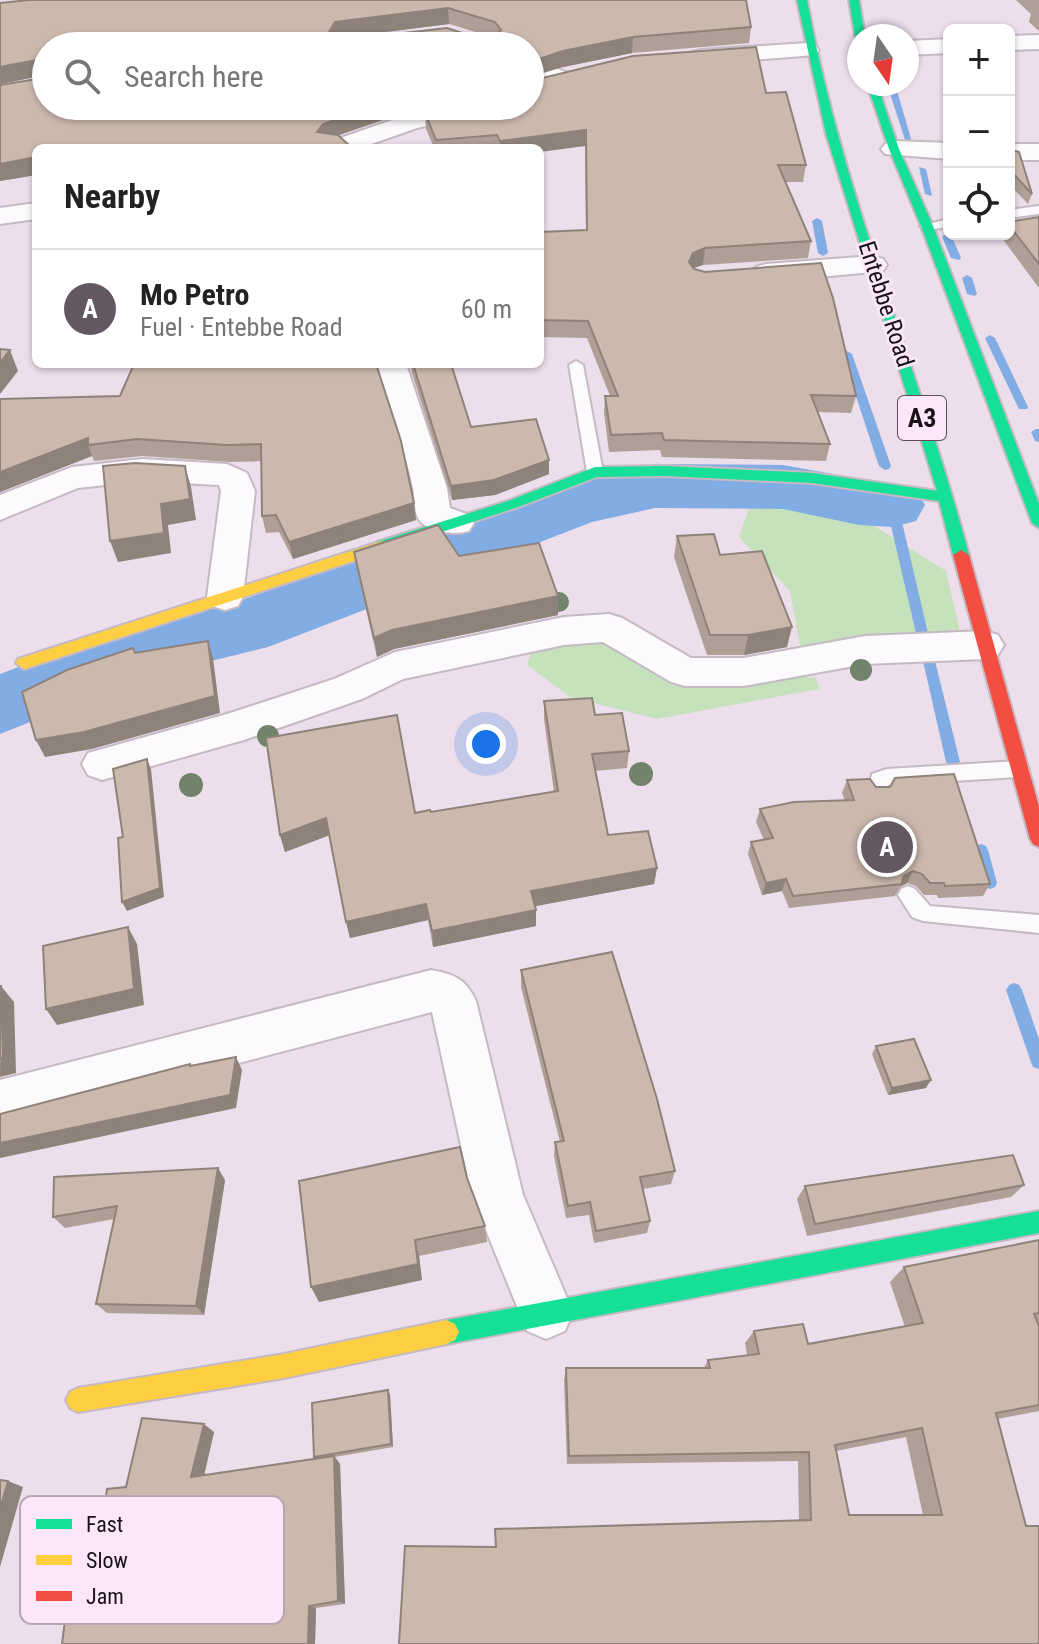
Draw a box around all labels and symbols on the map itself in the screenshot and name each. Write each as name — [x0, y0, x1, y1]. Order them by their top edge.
north arrow — [847, 24, 919, 96]
street label: Entebbe Road — [853, 238, 919, 370]
road number: A3 — [898, 396, 946, 440]
your location — [466, 724, 506, 764]
pin: A — [861, 817, 913, 877]
legend — [20, 1496, 284, 1624]
text: Fast — [86, 1512, 123, 1537]
text: Slow — [86, 1548, 128, 1573]
text: Jam — [86, 1584, 124, 1609]

